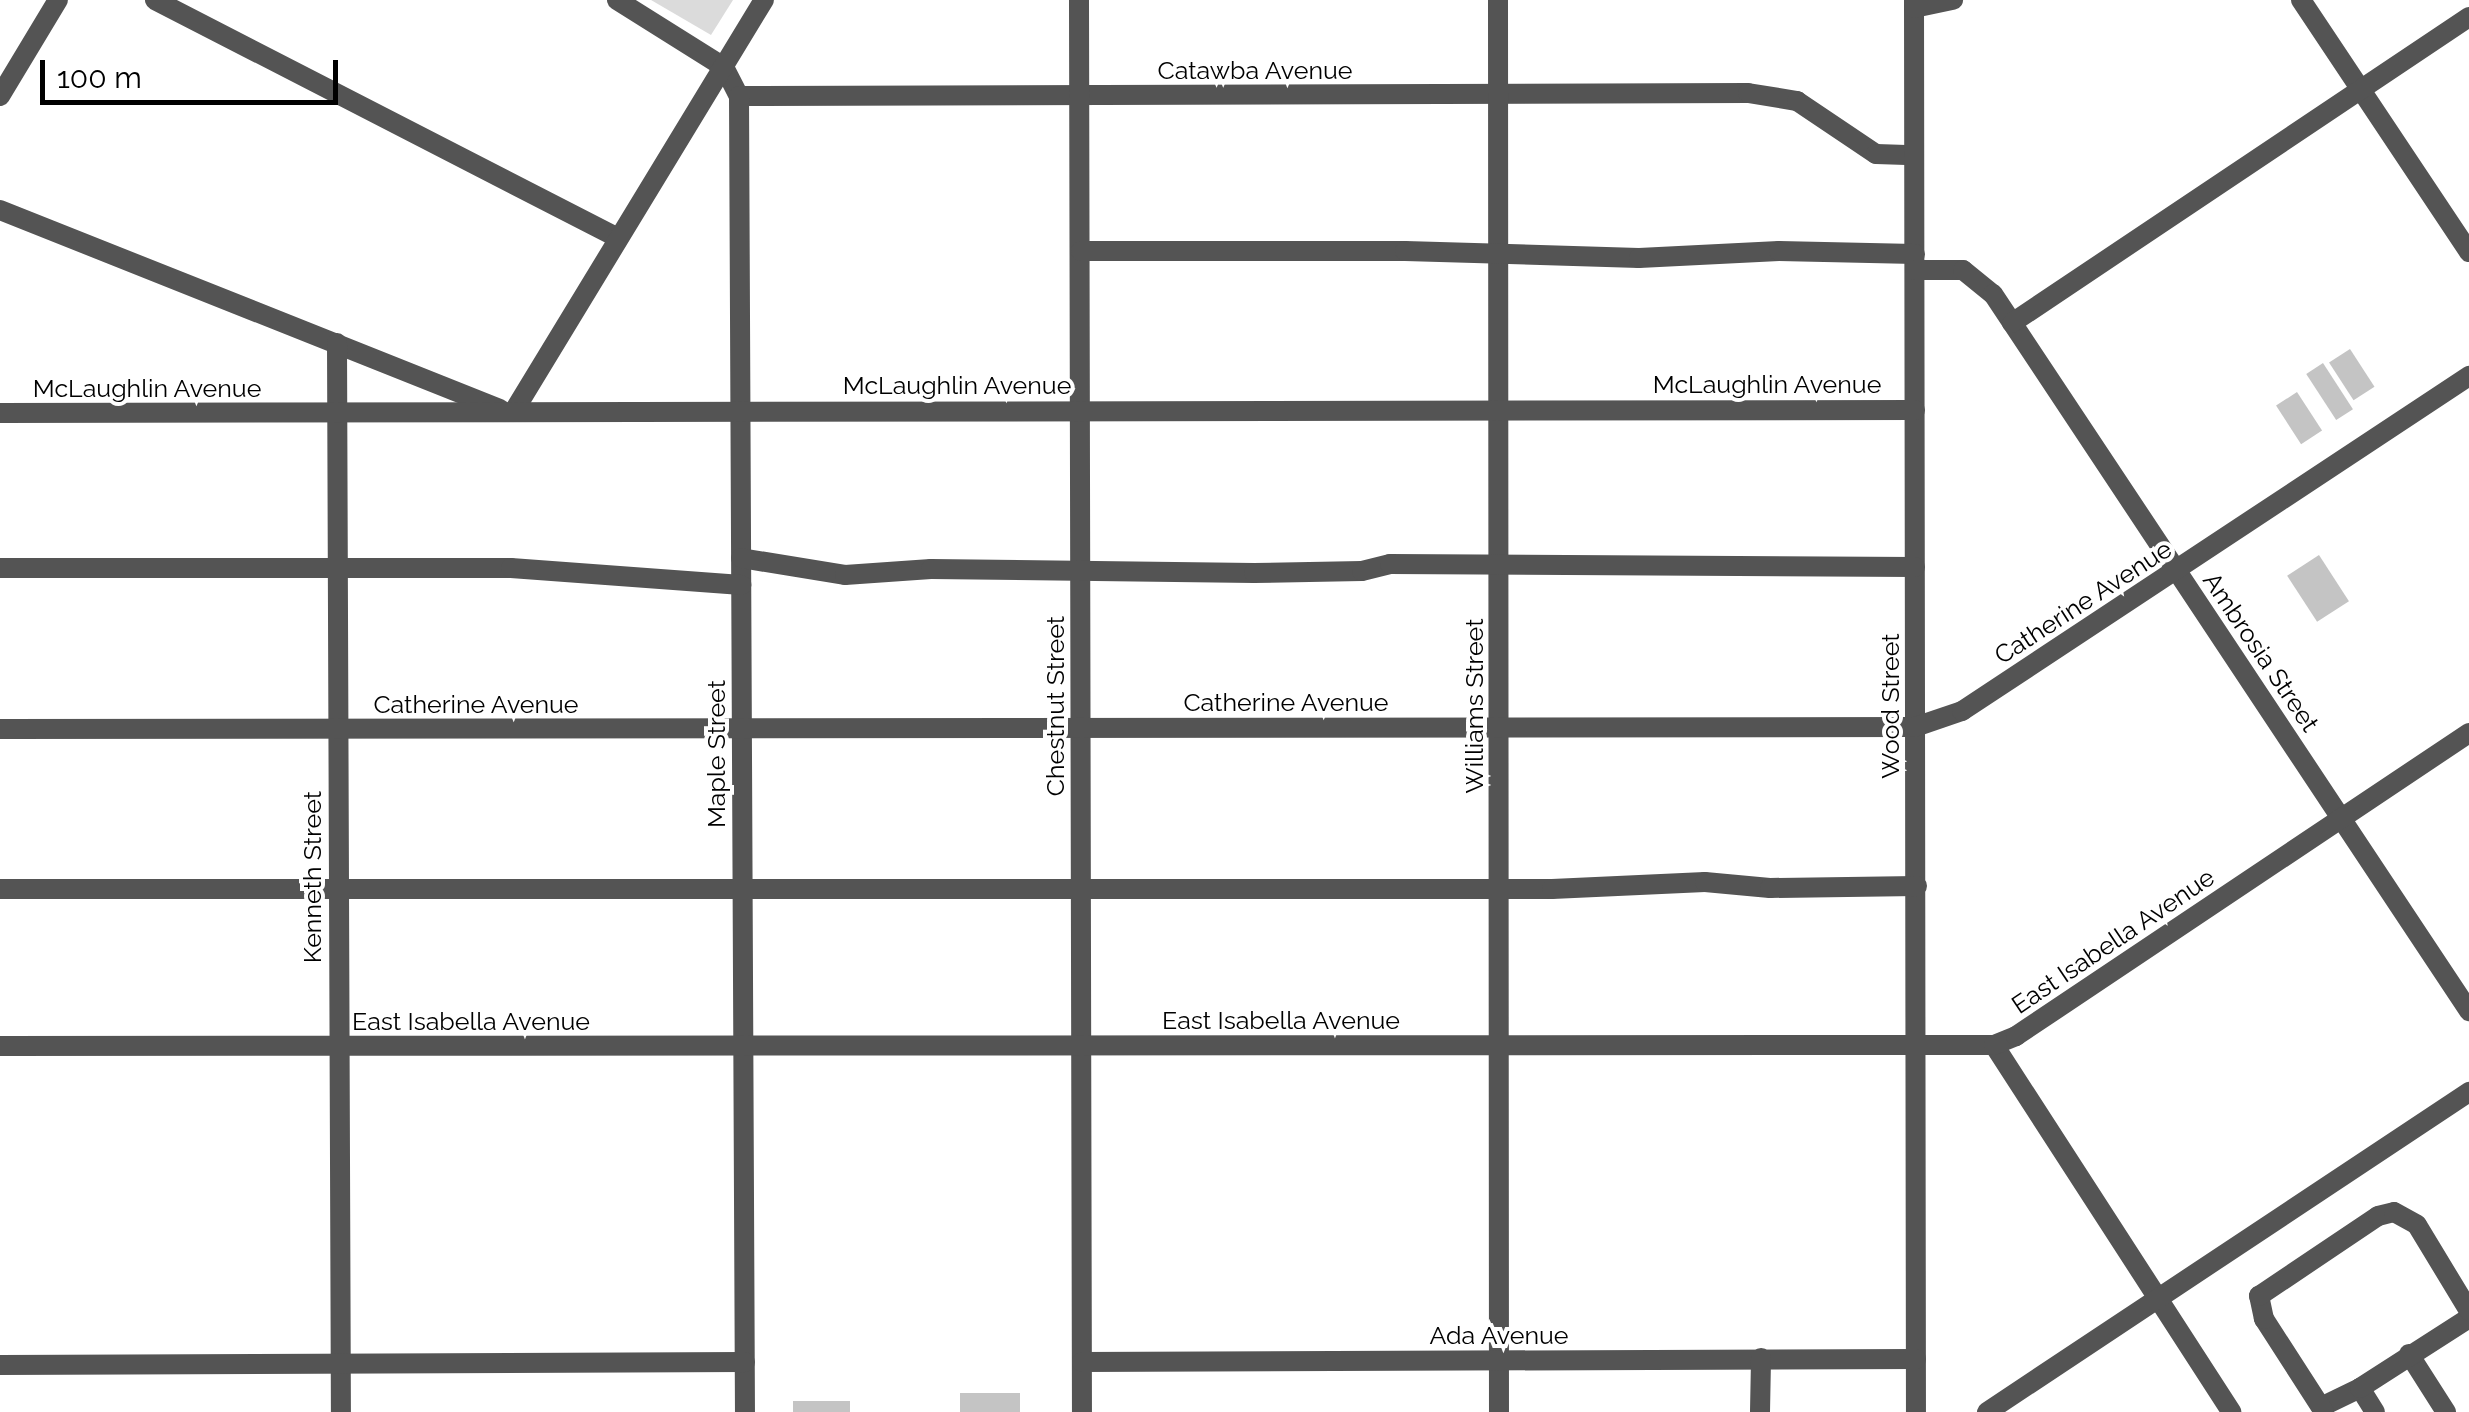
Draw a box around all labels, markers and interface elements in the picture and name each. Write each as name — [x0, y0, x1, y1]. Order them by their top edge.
scale bar — [45, 40, 342, 102]
street label: Catawba Avenue — [1157, 55, 1353, 85]
text: 100 m — [57, 60, 142, 95]
street label: McLaughlin Avenue — [1652, 369, 1882, 399]
street label: McLaughlin Avenue — [842, 370, 1072, 400]
street label: McLaughlin Avenue — [32, 373, 262, 403]
street label: Catherine Avenue — [1988, 533, 2178, 671]
street label: Ambrosia Street — [2197, 567, 2325, 737]
street label: Chestnut Street — [1040, 616, 1070, 796]
street label: Williams Street — [1459, 618, 1489, 794]
street label: Wood Street — [1875, 633, 1905, 779]
street label: Maple Street — [701, 680, 731, 828]
street label: Catherine Avenue — [1183, 687, 1389, 717]
street label: Catherine Avenue — [373, 689, 579, 719]
street label: Kenneth Street — [297, 791, 327, 963]
street label: East Isabella Avenue — [2006, 862, 2220, 1020]
street label: East Isabella Avenue — [1162, 1005, 1400, 1035]
street label: East Isabella Avenue — [352, 1006, 590, 1036]
street label: Ada Avenue — [1429, 1320, 1569, 1350]

